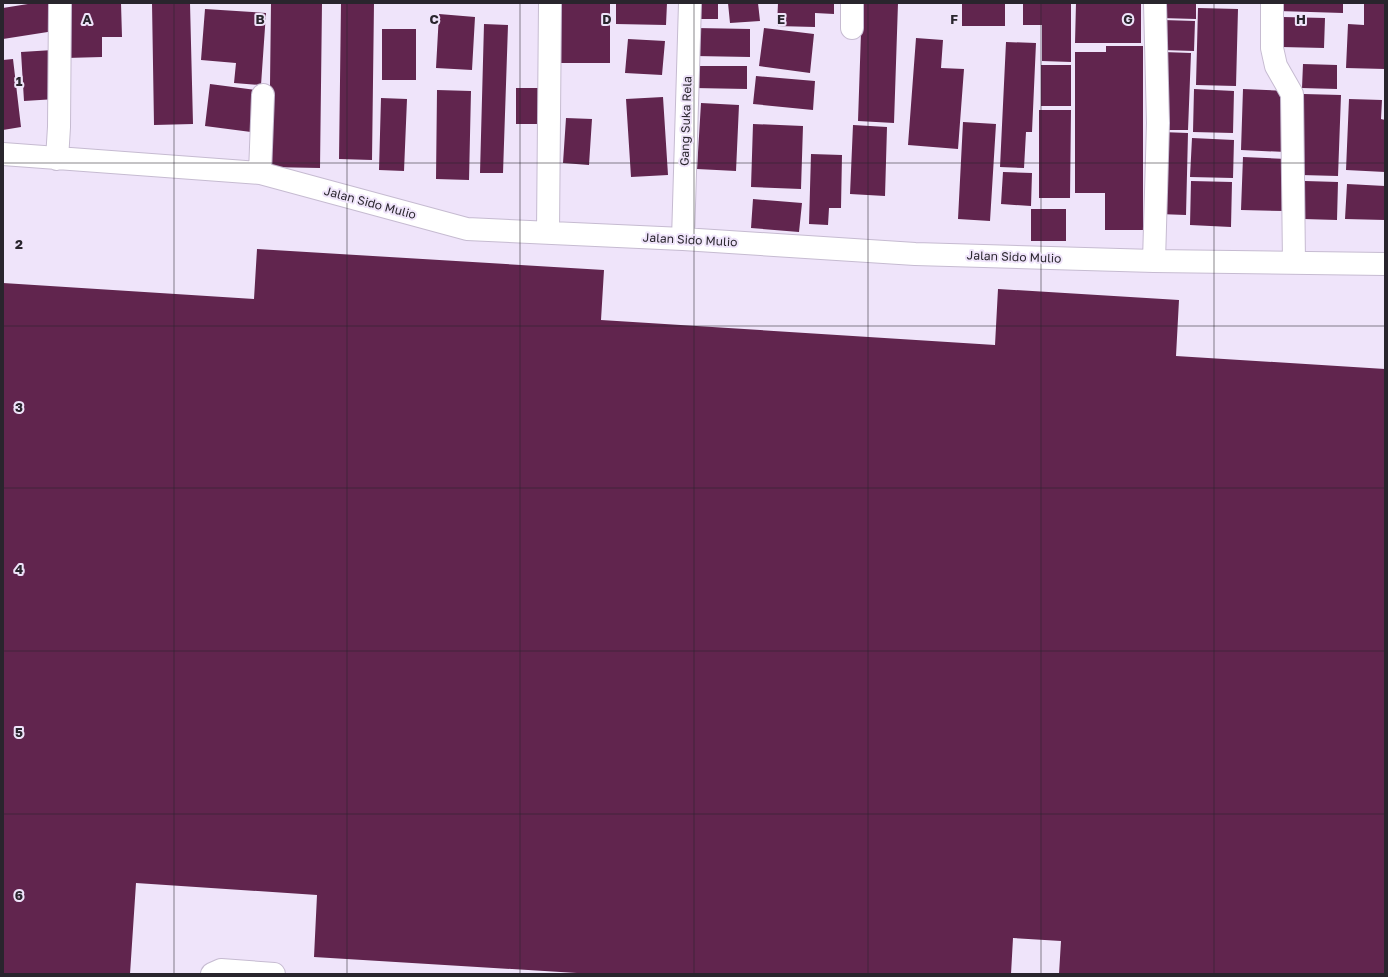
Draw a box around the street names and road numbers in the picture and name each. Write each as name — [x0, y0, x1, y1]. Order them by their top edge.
street label: Gang Suka Rela — [676, 76, 695, 166]
street label: Jalan Sido Mulio — [322, 183, 418, 222]
street label: Jalan Sido Mulio — [642, 230, 738, 249]
street label: Jalan Sido Mulio — [966, 247, 1062, 266]

